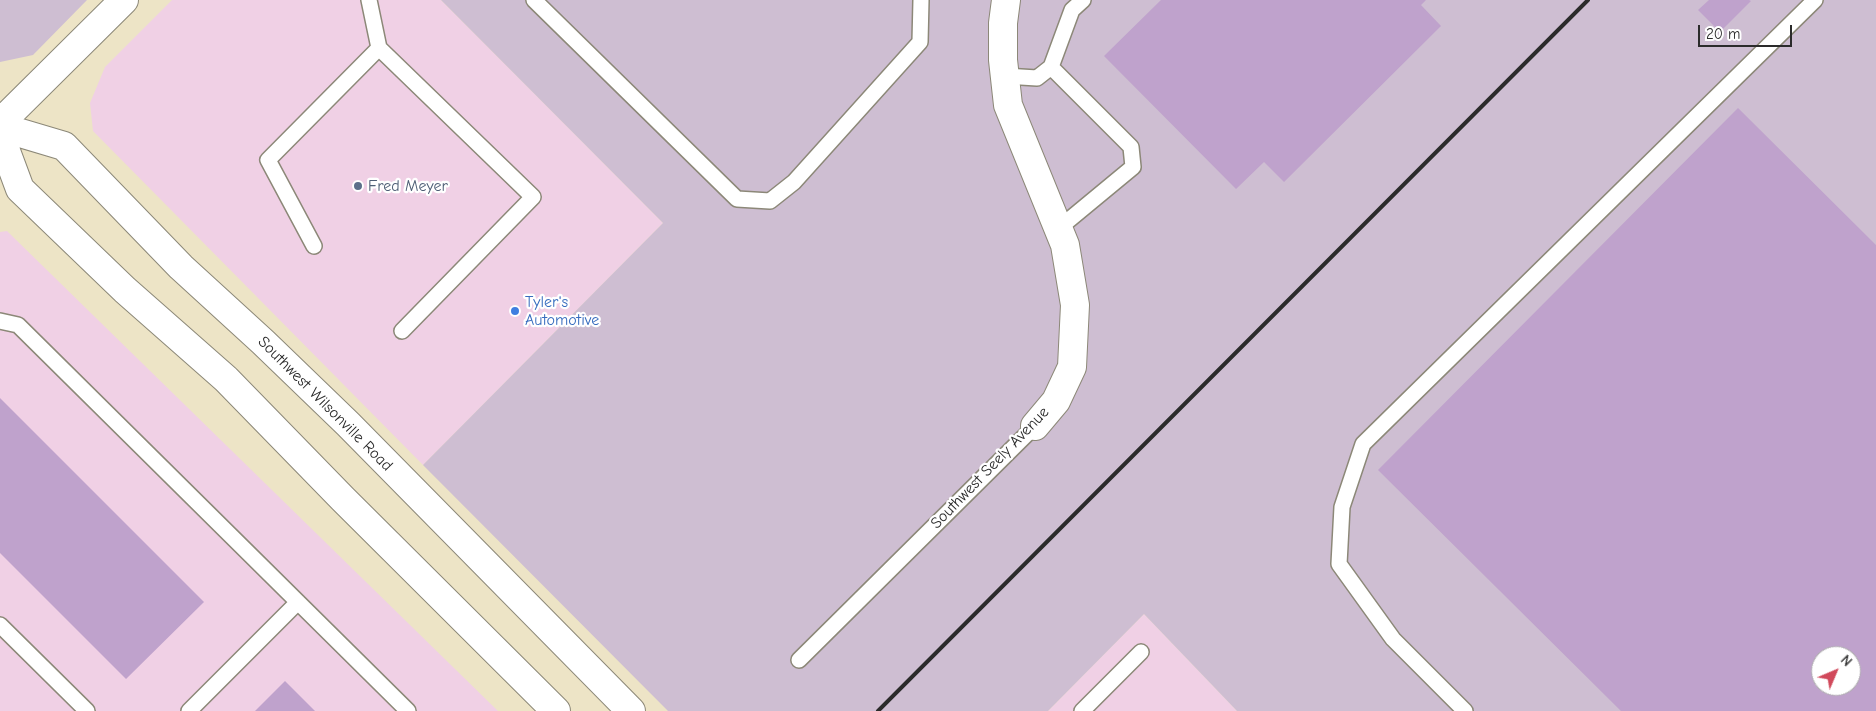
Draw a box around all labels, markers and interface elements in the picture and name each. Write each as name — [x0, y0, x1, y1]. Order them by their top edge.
scale bar — [1701, 15, 1795, 47]
text: 20 m — [1706, 25, 1740, 43]
place label: Fred Meyer — [368, 176, 448, 196]
marker: Fred Meyer — [352, 180, 364, 192]
place label: Tyler's Automotive — [525, 292, 599, 330]
marker: Tyler's Automotive — [509, 305, 521, 317]
street label: Southwest Wilsonville Road — [254, 333, 396, 475]
street label: Southwest Seely Avenue — [927, 403, 1053, 533]
north arrow — [1811, 646, 1861, 696]
text: N — [1837, 651, 1855, 670]

